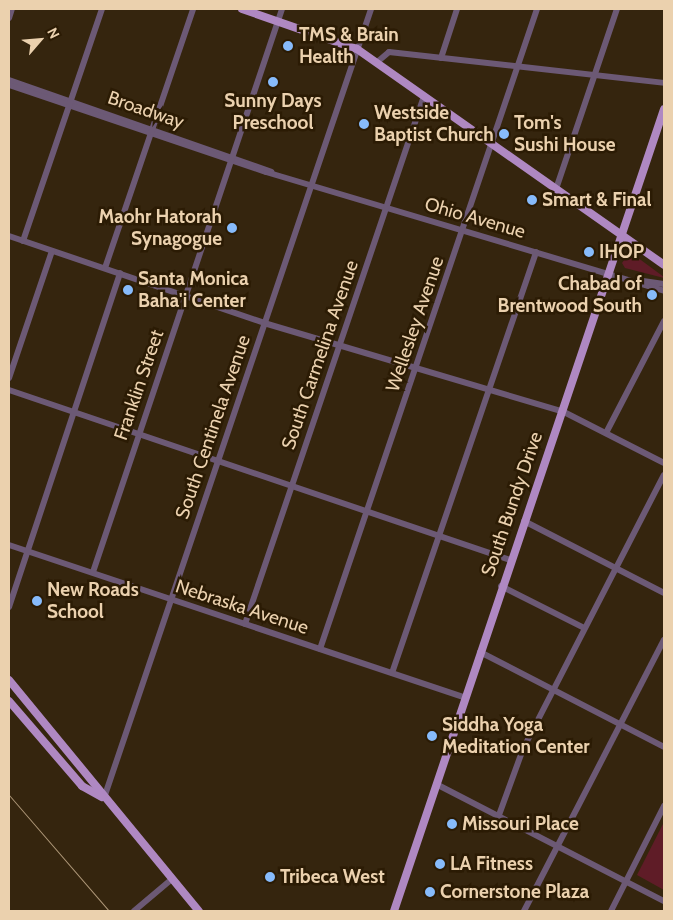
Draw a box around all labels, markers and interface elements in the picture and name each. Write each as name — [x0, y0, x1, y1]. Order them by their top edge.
north arrow — [15, 15, 65, 65]
place label: TMS & Brain Health — [299, 24, 399, 68]
text: N — [43, 25, 64, 42]
marker: TMS & Brain Health — [281, 39, 295, 53]
marker: Sunny Days Preschool — [267, 76, 279, 88]
street label: Broadway — [105, 86, 187, 134]
place label: Sunny Days Preschool — [224, 90, 322, 134]
place label: Westside Baptist Church — [374, 102, 494, 146]
place label: Tom's Sushi House — [514, 112, 615, 156]
marker: Westside Baptist Church — [358, 118, 370, 130]
marker: Tom's Sushi House — [498, 128, 510, 140]
place label: Smart & Final — [542, 189, 651, 211]
street label: Ohio Avenue — [422, 193, 528, 243]
marker: Smart & Final — [526, 194, 538, 206]
place label: Maohr Hatorah Synagogue — [99, 206, 222, 250]
marker: Maohr Hatorah Synagogue — [226, 222, 238, 234]
place label: IHOP — [599, 241, 644, 263]
marker: IHOP — [583, 246, 595, 258]
street label: Wellesley Avenue — [381, 253, 449, 395]
street label: South Carmelina Avenue — [277, 257, 363, 453]
place label: Santa Monica Baha'i Center — [138, 268, 249, 312]
place label: Chabad of Brentwood South — [498, 273, 642, 317]
marker: Santa Monica Baha'i Center — [122, 284, 134, 296]
marker: Chabad of Brentwood South — [646, 289, 658, 301]
street label: Franklin Street — [109, 327, 169, 443]
street label: South Centinela Avenue — [171, 332, 255, 522]
street label: South Bundy Drive — [477, 429, 547, 579]
street label: Nebraska Avenue — [173, 575, 311, 639]
place label: New Roads School — [47, 579, 139, 623]
marker: New Roads School — [31, 595, 43, 607]
place label: Siddha Yoga Meditation Center — [442, 714, 589, 758]
marker: Siddha Yoga Meditation Center — [426, 730, 438, 742]
place label: Missouri Place — [462, 813, 579, 835]
marker: Missouri Place — [446, 818, 458, 830]
place label: LA Fitness — [450, 853, 533, 875]
marker: LA Fitness — [434, 858, 446, 870]
place label: Tribeca West — [280, 866, 385, 888]
marker: Tribeca West — [264, 871, 276, 883]
place label: Cornerstone Plaza — [440, 881, 589, 903]
marker: Cornerstone Plaza — [424, 886, 436, 898]

